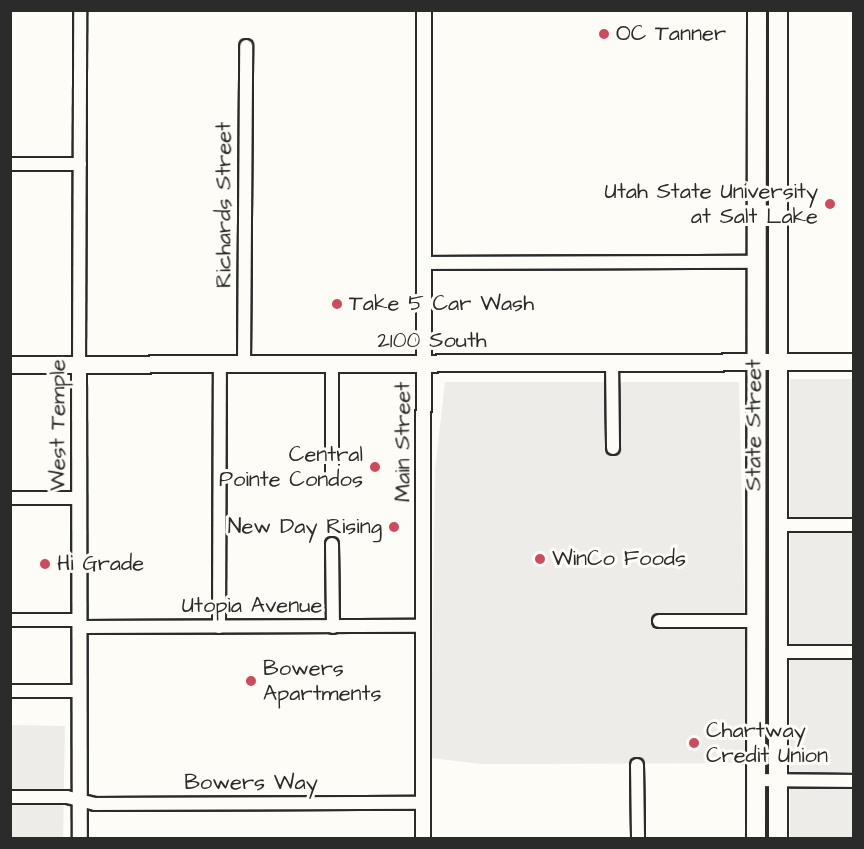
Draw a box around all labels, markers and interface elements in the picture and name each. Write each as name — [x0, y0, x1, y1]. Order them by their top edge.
place label: OC Tanner — [616, 21, 726, 47]
marker: OC Tanner — [597, 27, 611, 41]
street label: Richards Street — [211, 122, 237, 288]
place label: Utah State University at Salt Lake — [605, 178, 818, 230]
marker: Utah State University at Salt Lake — [823, 197, 837, 211]
place label: Take 5 Car Wash — [349, 291, 534, 317]
marker: Take 5 Car Wash — [330, 297, 344, 311]
street label: 2100 South — [377, 328, 487, 354]
street label: West Temple — [45, 359, 71, 491]
street label: State Street — [741, 359, 767, 491]
street label: Main Street — [390, 382, 416, 502]
place label: Central Pointe Condos — [219, 441, 363, 493]
marker: Central Pointe Condos — [368, 460, 382, 474]
place label: New Day Rising — [228, 514, 382, 540]
marker: New Day Rising — [387, 520, 401, 534]
place label: WinCo Foods — [552, 546, 686, 572]
place label: Hi Grade — [57, 551, 144, 577]
marker: WinCo Foods — [533, 552, 547, 566]
marker: Hi Grade — [38, 557, 52, 571]
street label: Utopia Avenue — [182, 593, 322, 619]
place label: Bowers Apartments — [263, 655, 382, 706]
marker: Bowers Apartments — [244, 674, 258, 688]
place label: Chartway Credit Union — [706, 717, 828, 768]
marker: Chartway Credit Union — [687, 736, 701, 750]
street label: Bowers Way — [184, 770, 318, 796]

